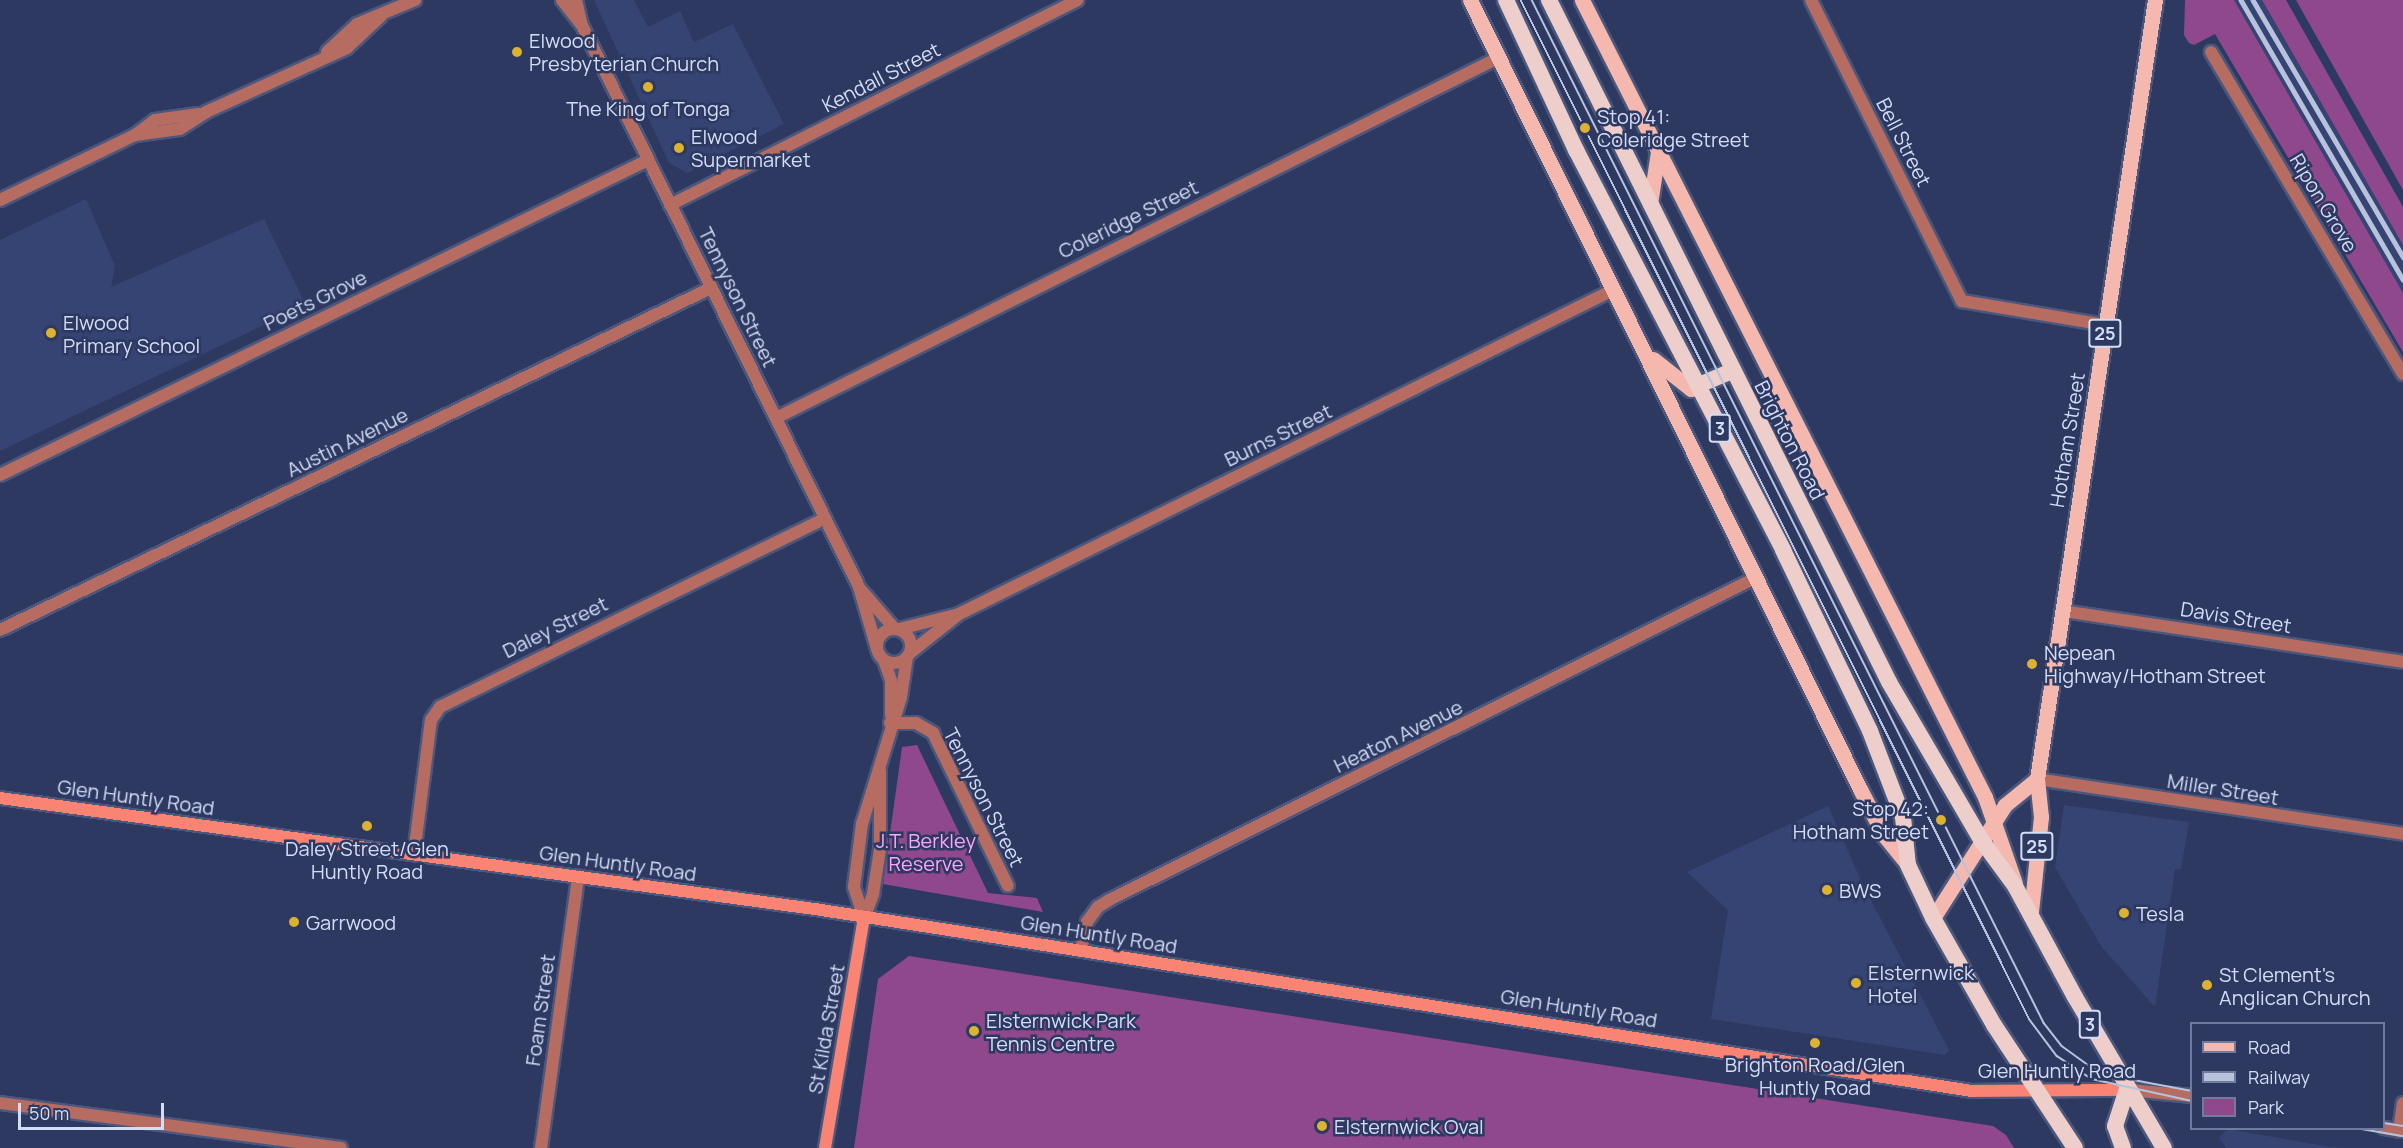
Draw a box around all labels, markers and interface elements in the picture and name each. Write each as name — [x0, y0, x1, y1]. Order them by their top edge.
place label: Elwood Presbyterian Church — [529, 28, 719, 75]
street label: Kendall Street — [818, 37, 944, 117]
marker: Elwood Presbyterian Church — [510, 45, 524, 59]
marker: The King of Tonga — [641, 80, 655, 94]
street label: Bell Street — [1872, 94, 1936, 190]
place label: The King of Tonga — [566, 96, 730, 120]
place label: Stop 41: Coleridge Street — [1597, 104, 1749, 151]
marker: Stop 41: Coleridge Street — [1578, 121, 1592, 135]
place label: Elwood Supermarket — [691, 124, 811, 171]
marker: Elwood Supermarket — [672, 141, 686, 155]
street label: Ripon Grove — [2285, 149, 2363, 257]
street label: Coleridge Street — [1054, 175, 1202, 263]
street label: Tennyson Street — [694, 223, 782, 371]
street label: Poets Grove — [259, 265, 371, 335]
place label: Elwood Primary School — [63, 310, 200, 357]
road number: 25 — [2087, 318, 2123, 348]
marker: Elwood Primary School — [44, 326, 58, 340]
street label: Hotham Street — [2044, 371, 2090, 509]
street label: Brighton Road — [1750, 376, 1830, 504]
street label: Burns Street — [1220, 399, 1336, 471]
street label: Austin Avenue — [282, 402, 412, 482]
road number: 3 — [1708, 413, 1732, 443]
street label: Daley Street — [499, 591, 611, 663]
street label: Davis Street — [2179, 596, 2293, 638]
place label: Nepean Highway/Hotham Street — [2044, 640, 2266, 687]
marker: Nepean Highway/Hotham Street — [2025, 657, 2039, 671]
street label: Heaton Avenue — [1330, 695, 1466, 777]
street label: Tennyson Street — [939, 724, 1029, 870]
street label: Miller Street — [2166, 768, 2280, 810]
street label: Glen Huntly Road — [56, 774, 216, 820]
place label: Stop 42: Hotham Street — [1793, 796, 1929, 843]
marker: Stop 42: Hotham Street — [1934, 813, 1948, 827]
marker: Daley Street/Glen Huntly Road — [360, 819, 374, 833]
park label: J.T. Berkley Reserve — [876, 829, 976, 876]
road number: 25 — [2019, 831, 2055, 861]
place label: Daley Street/Glen Huntly Road — [285, 836, 449, 883]
street label: Glen Huntly Road — [538, 840, 698, 886]
place label: BWS — [1839, 878, 1881, 902]
marker: BWS — [1820, 883, 1834, 897]
place label: Tesla — [2136, 901, 2184, 925]
marker: Tesla — [2117, 906, 2131, 920]
place label: Garrwood — [306, 910, 396, 934]
street label: Glen Huntly Road — [1019, 910, 1179, 958]
marker: Garrwood — [287, 915, 301, 929]
street label: Foam Street — [520, 953, 560, 1067]
place label: Elsternwick Hotel — [1868, 960, 1974, 1007]
street label: St Kilda Street — [803, 962, 849, 1096]
place label: St Clement's Anglican Church — [2219, 962, 2371, 1009]
marker: Elsternwick Hotel — [1849, 976, 1863, 990]
marker: St Clement's Anglican Church — [2200, 978, 2214, 992]
street label: Glen Huntly Road — [1499, 984, 1659, 1032]
place label: Elsternwick Park Tennis Centre — [986, 1008, 1136, 1055]
road number: 3 — [2078, 1009, 2102, 1039]
legend — [2190, 1022, 2385, 1130]
marker: Elsternwick Park Tennis Centre — [967, 1024, 981, 1038]
text: Road — [2248, 1035, 2291, 1059]
marker: Brighton Road/Glen Huntly Road — [1808, 1036, 1822, 1050]
place label: Brighton Road/Glen Huntly Road — [1725, 1052, 1905, 1099]
street label: Glen Huntly Road — [1978, 1058, 2136, 1082]
text: Railway — [2248, 1065, 2310, 1089]
scale bar — [21, 1091, 166, 1129]
text: Park — [2248, 1095, 2284, 1119]
text: 50 m — [29, 1101, 69, 1125]
place label: Elsternwick Oval — [1334, 1114, 1484, 1138]
marker: Elsternwick Oval — [1315, 1119, 1329, 1133]

